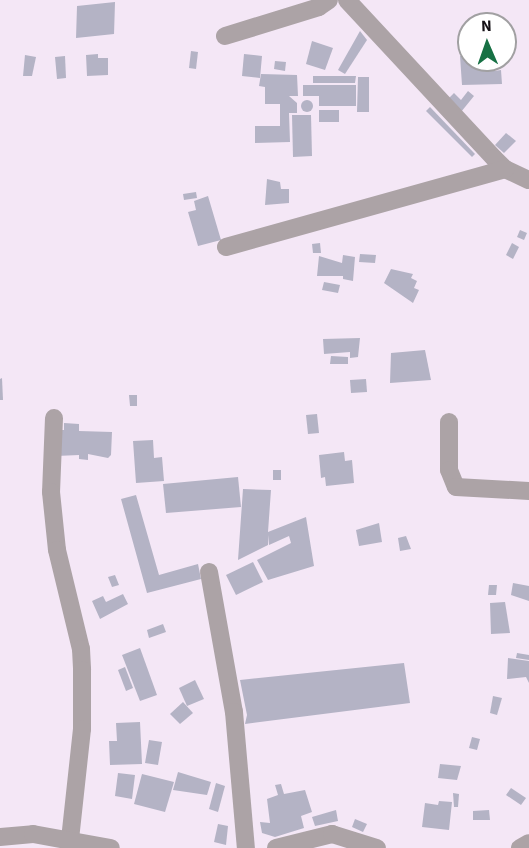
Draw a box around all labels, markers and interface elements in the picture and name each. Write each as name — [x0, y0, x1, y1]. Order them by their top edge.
north arrow — [457, 12, 517, 72]
text: N — [481, 15, 492, 37]

